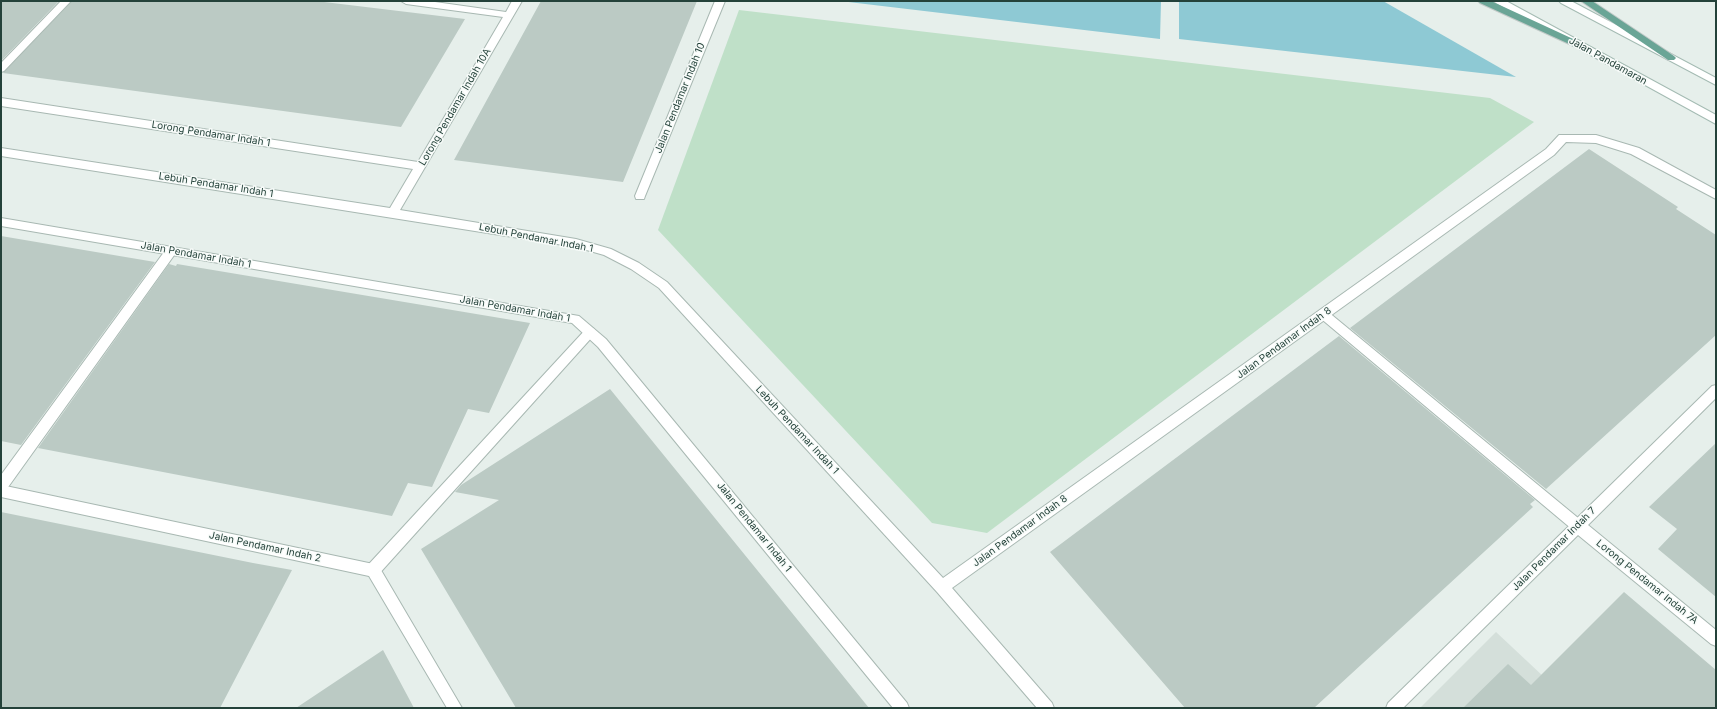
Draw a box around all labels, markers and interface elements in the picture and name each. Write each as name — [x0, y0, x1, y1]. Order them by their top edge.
street label: Jalan Pandamaran — [1567, 35, 1649, 87]
street label: Jalan Pendamar Indah 10 — [652, 41, 708, 155]
street label: Lorong Pendamar Indah 10A — [417, 46, 493, 168]
street label: Lorong Pendamar Indah 1 — [151, 119, 271, 149]
street label: Lebuh Pendamar Indah 1 — [158, 170, 274, 200]
street label: Lebuh Pendamar Indah 1 — [478, 221, 594, 255]
street label: Jalan Pendamar Indah 1 — [140, 239, 252, 271]
street label: Jalan Pendamar Indah 1 — [459, 293, 571, 325]
street label: Jalan Pendamar Indah 8 — [1234, 305, 1334, 381]
street label: Lebuh Pendamar Indah 1 — [753, 383, 841, 477]
street label: Jalan Pendamar Indah 1 — [714, 480, 794, 574]
street label: Jalan Pendamar Indah 8 — [970, 493, 1070, 569]
street label: Jalan Pendamar Indah 7 — [1510, 505, 1598, 593]
street label: Jalan Pendamar Indah 2 — [208, 529, 322, 565]
street label: Lorong Pendamar Indah 7A — [1594, 537, 1700, 627]

